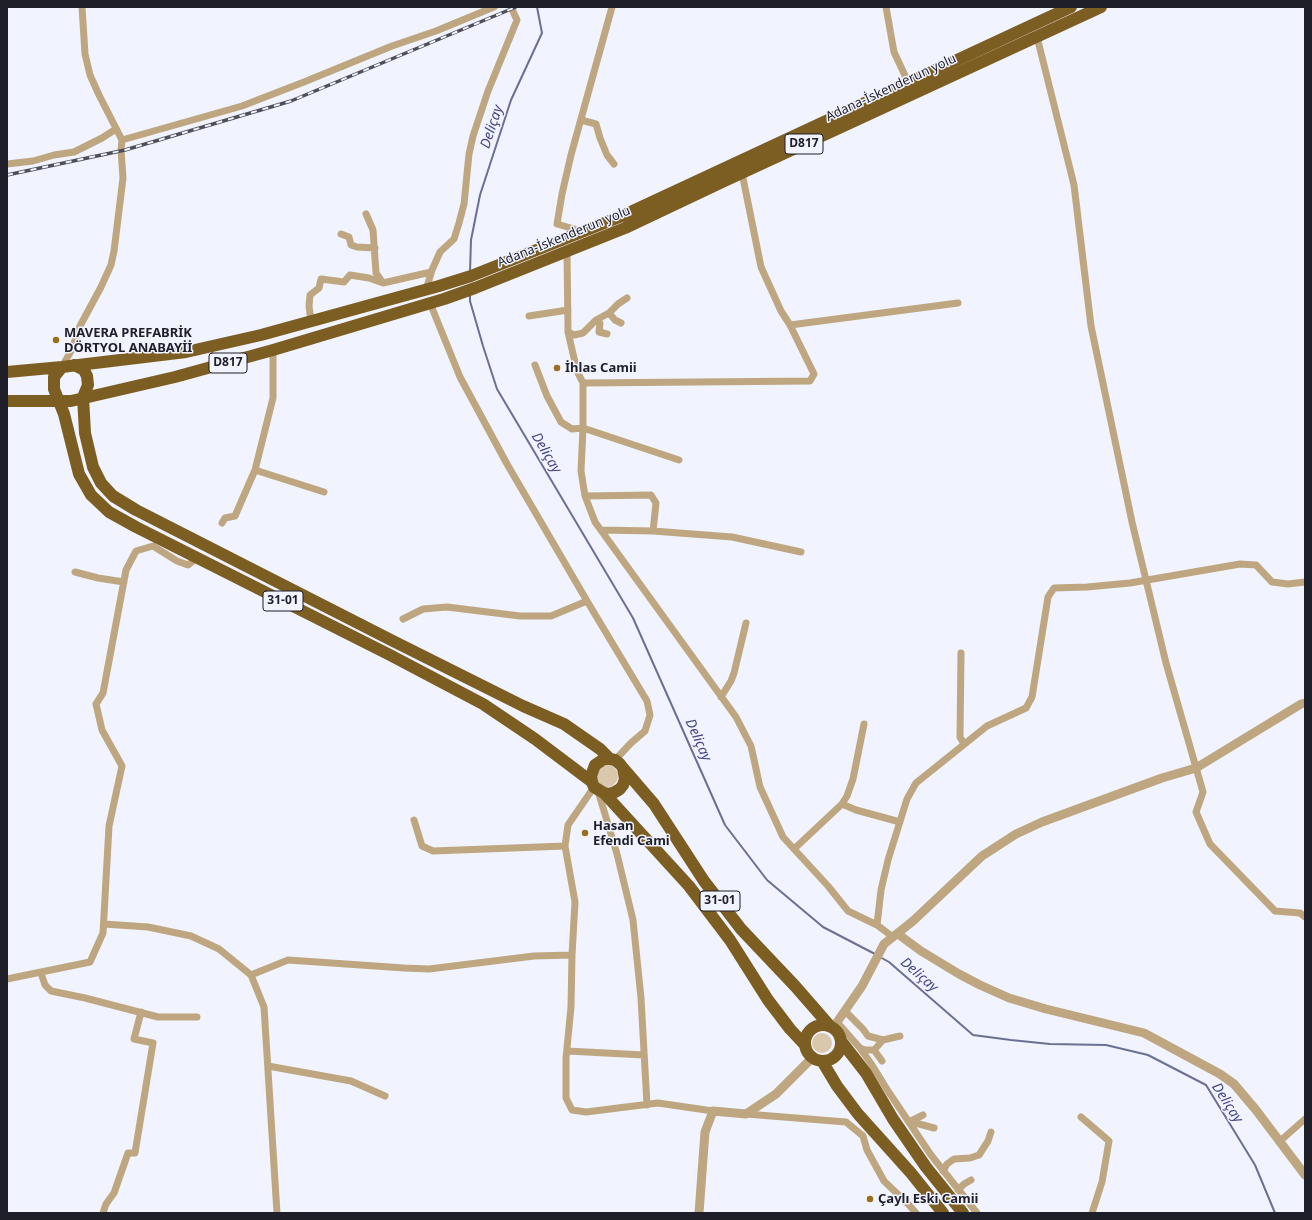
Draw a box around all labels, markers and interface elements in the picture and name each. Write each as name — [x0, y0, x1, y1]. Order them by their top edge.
street label: Adana-İskenderun yolu — [823, 51, 959, 125]
water label: Deliçay — [477, 103, 507, 151]
road number: D817 — [785, 134, 823, 154]
street label: Adana-İskenderun yolu — [495, 203, 633, 271]
place label: MAVERA PREFABRİK DÖRTYOL ANABAYİİ — [64, 325, 192, 356]
marker: MAVERA PREFABRİK DÖRTYOL ANABAYİİ — [51, 335, 61, 345]
road number: D817 — [209, 353, 247, 373]
place label: İhlas Camii — [565, 360, 637, 376]
marker: İhlas Camii — [552, 363, 562, 373]
water label: Deliçay — [527, 430, 565, 476]
road number: 31-01 — [263, 591, 303, 611]
water label: Deliçay — [681, 716, 715, 764]
place label: Hasan Efendi Cami — [593, 818, 670, 849]
marker: Hasan Efendi Cami — [580, 828, 590, 838]
road number: 31-01 — [700, 891, 740, 911]
water label: Deliçay — [897, 954, 941, 996]
water label: Deliçay — [1208, 1080, 1246, 1126]
place label: Çaylı Eski Camii — [878, 1191, 978, 1207]
marker: Çaylı Eski Camii — [865, 1194, 875, 1204]

